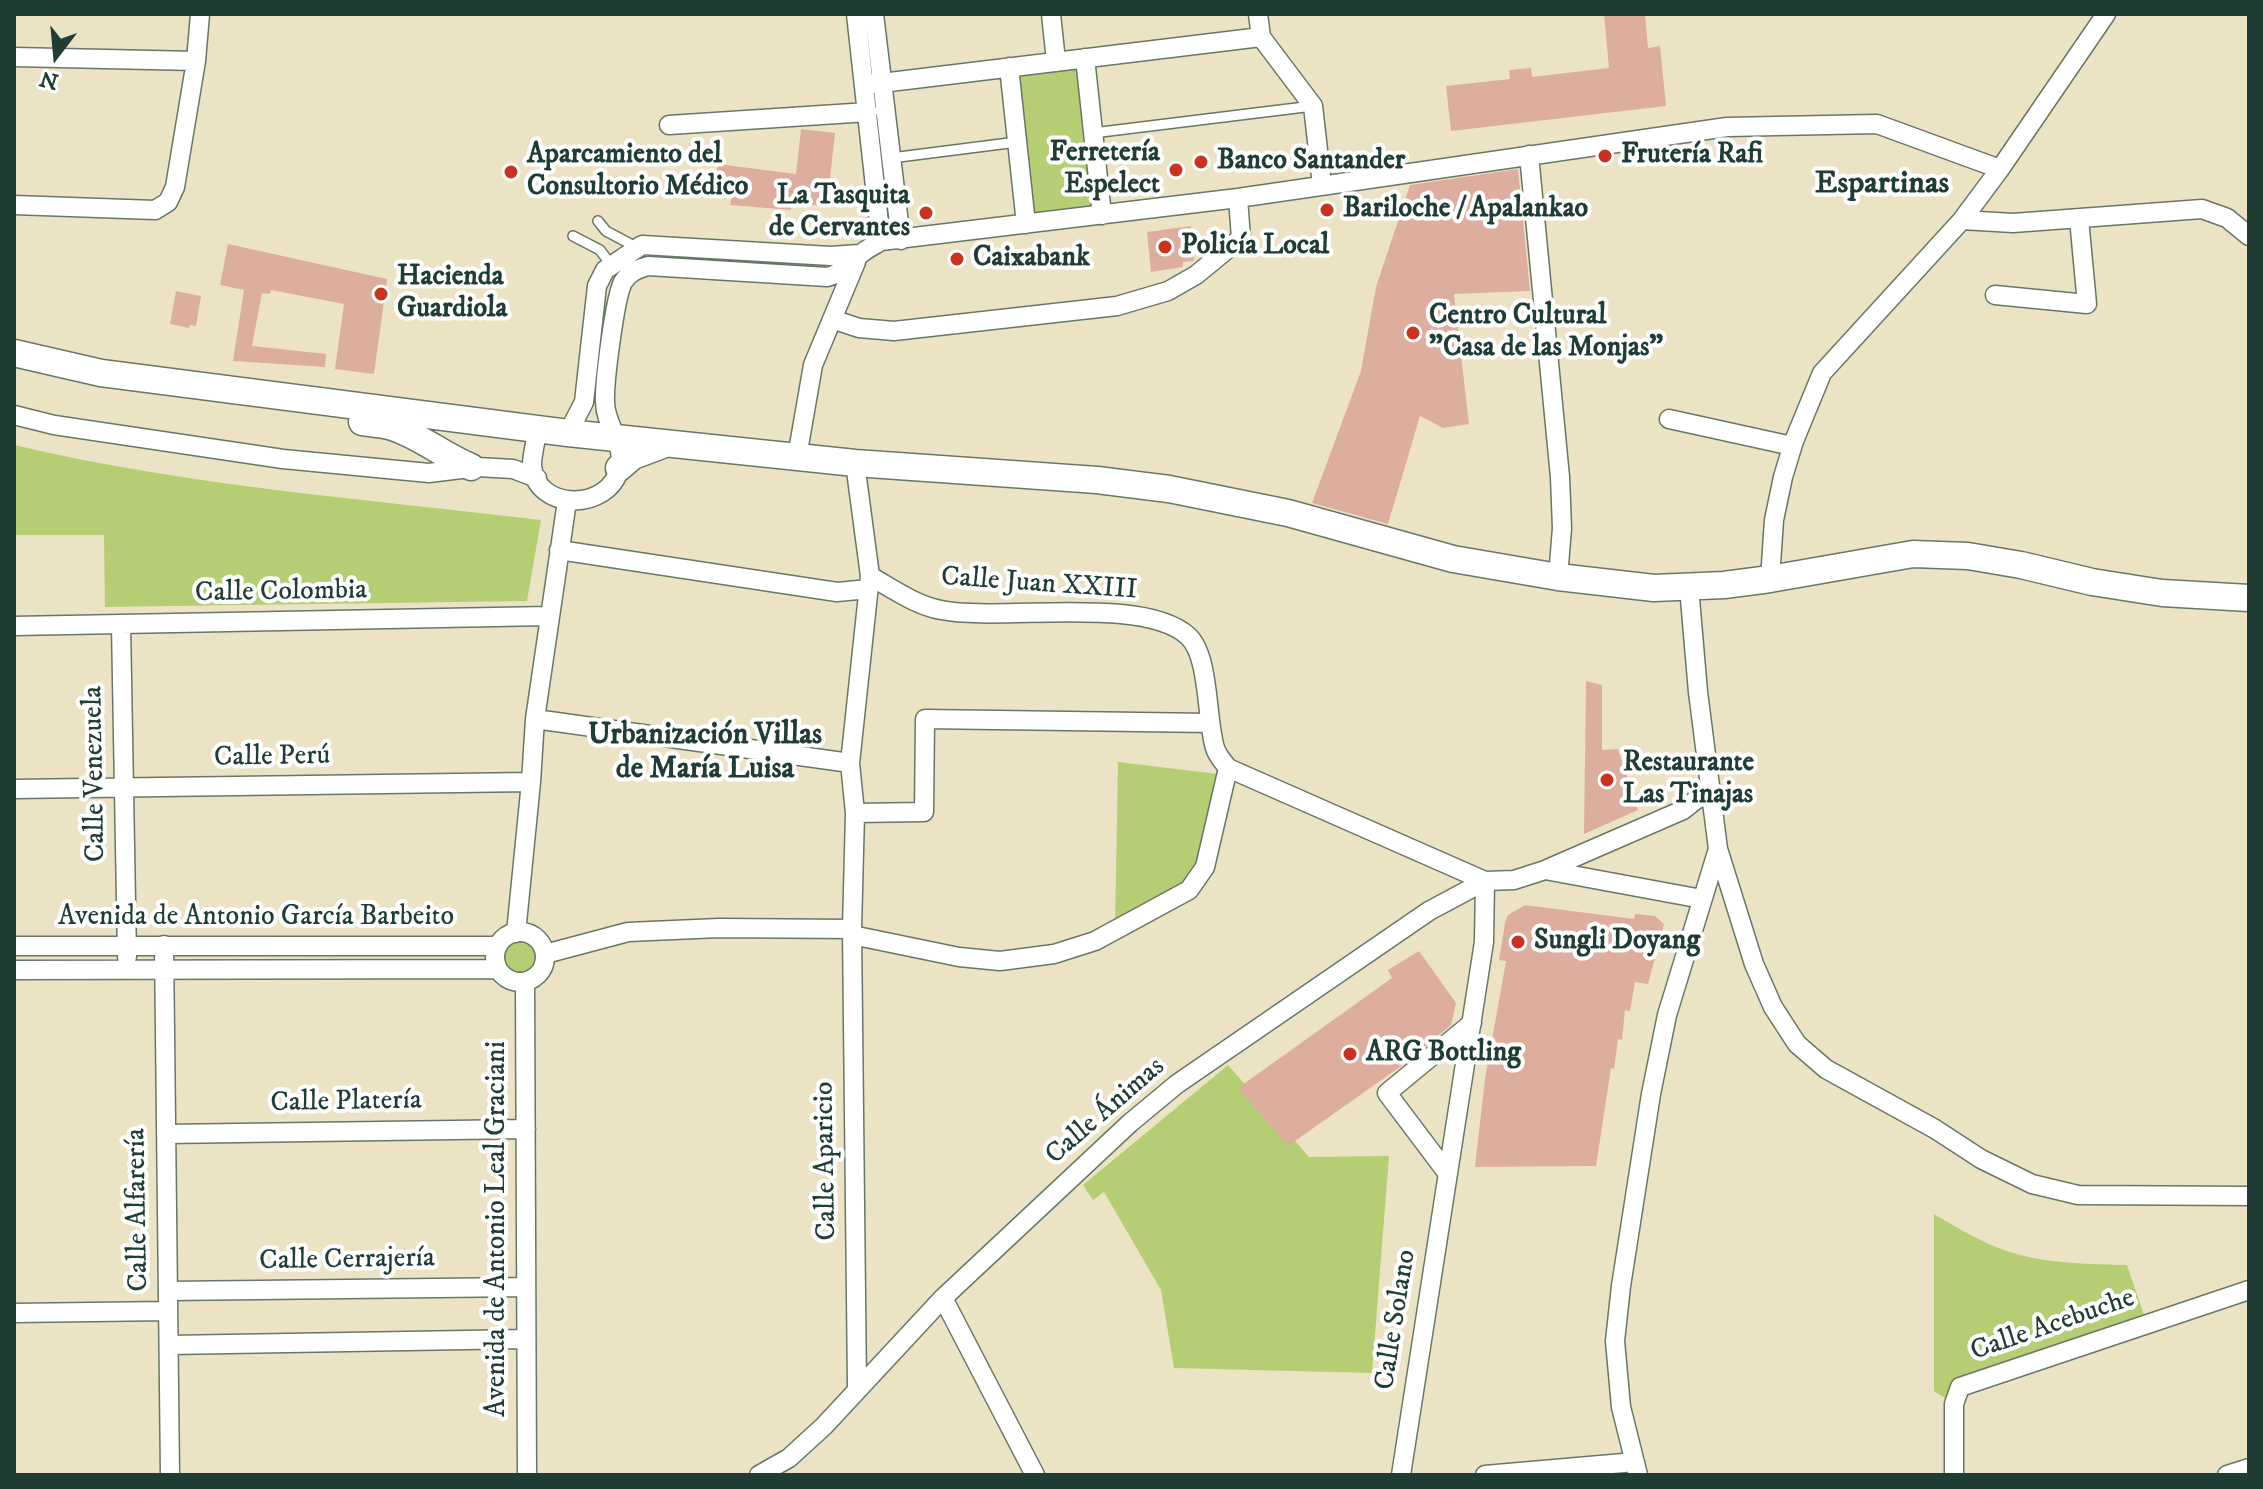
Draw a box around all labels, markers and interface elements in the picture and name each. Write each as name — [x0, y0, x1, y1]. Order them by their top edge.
north arrow — [16, 16, 96, 96]
text: N — [37, 64, 62, 95]
place label: Ferretería Espelect — [1049, 137, 1160, 203]
place label: Aparcamiento del Consultorio Médico — [527, 139, 748, 205]
place label: Frutería Rafi — [1621, 139, 1763, 173]
place label: Banco Santander — [1217, 145, 1405, 179]
marker: Frutería Rafi — [1596, 147, 1614, 165]
marker: Banco Santander — [1192, 153, 1210, 171]
marker: Ferretería Espelect — [1167, 161, 1185, 179]
marker: Aparcamiento del Consultorio Médico — [502, 163, 520, 181]
district label: Espartinas — [1815, 166, 1949, 204]
place label: La Tasquita de Cervantes — [769, 180, 910, 246]
place label: Bariloche / Apalankao — [1343, 193, 1588, 227]
marker: Bariloche / Apalankao — [1318, 201, 1336, 219]
marker: La Tasquita de Cervantes — [917, 204, 935, 222]
place label: Policía Local — [1181, 230, 1329, 264]
marker: Policía Local — [1156, 238, 1174, 256]
place label: Caixabank — [973, 242, 1090, 276]
marker: Caixabank — [948, 250, 966, 268]
place label: Hacienda Guardiola — [397, 261, 507, 327]
marker: Hacienda Guardiola — [372, 285, 390, 303]
place label: Centro Cultural "Casa de las Monjas" — [1429, 300, 1663, 366]
marker: Centro Cultural "Casa de las Monjas" — [1404, 324, 1422, 342]
street label: Calle Juan XXIII — [940, 561, 1138, 609]
street label: Calle Colombia — [195, 575, 367, 611]
street label: Calle Venezuela — [78, 686, 114, 862]
district label: Urbanización Villas de María Luisa — [588, 719, 822, 790]
street label: Calle Perú — [214, 740, 330, 776]
place label: Restaurante Las Tinajas — [1623, 747, 1754, 813]
marker: Restaurante Las Tinajas — [1598, 771, 1616, 789]
street label: Avenida de Antonio García Barbeito — [58, 901, 454, 935]
place label: Sungli Doyang — [1534, 925, 1700, 959]
marker: Sungli Doyang — [1509, 933, 1527, 951]
place label: ARG Bottling — [1366, 1037, 1521, 1071]
street label: Avenida de Antonio Leal Graciani — [481, 1041, 515, 1417]
marker: ARG Bottling — [1341, 1045, 1359, 1063]
street label: Calle Ánimas — [1040, 1051, 1172, 1173]
street label: Calle Aparicio — [809, 1081, 845, 1241]
street label: Calle Platería — [270, 1085, 422, 1121]
street label: Calle Alfarería — [121, 1128, 157, 1292]
street label: Calle Cerrajería — [259, 1243, 435, 1279]
street label: Calle Solano — [1369, 1248, 1425, 1392]
street label: Calle Acebuche — [1967, 1282, 2139, 1370]

